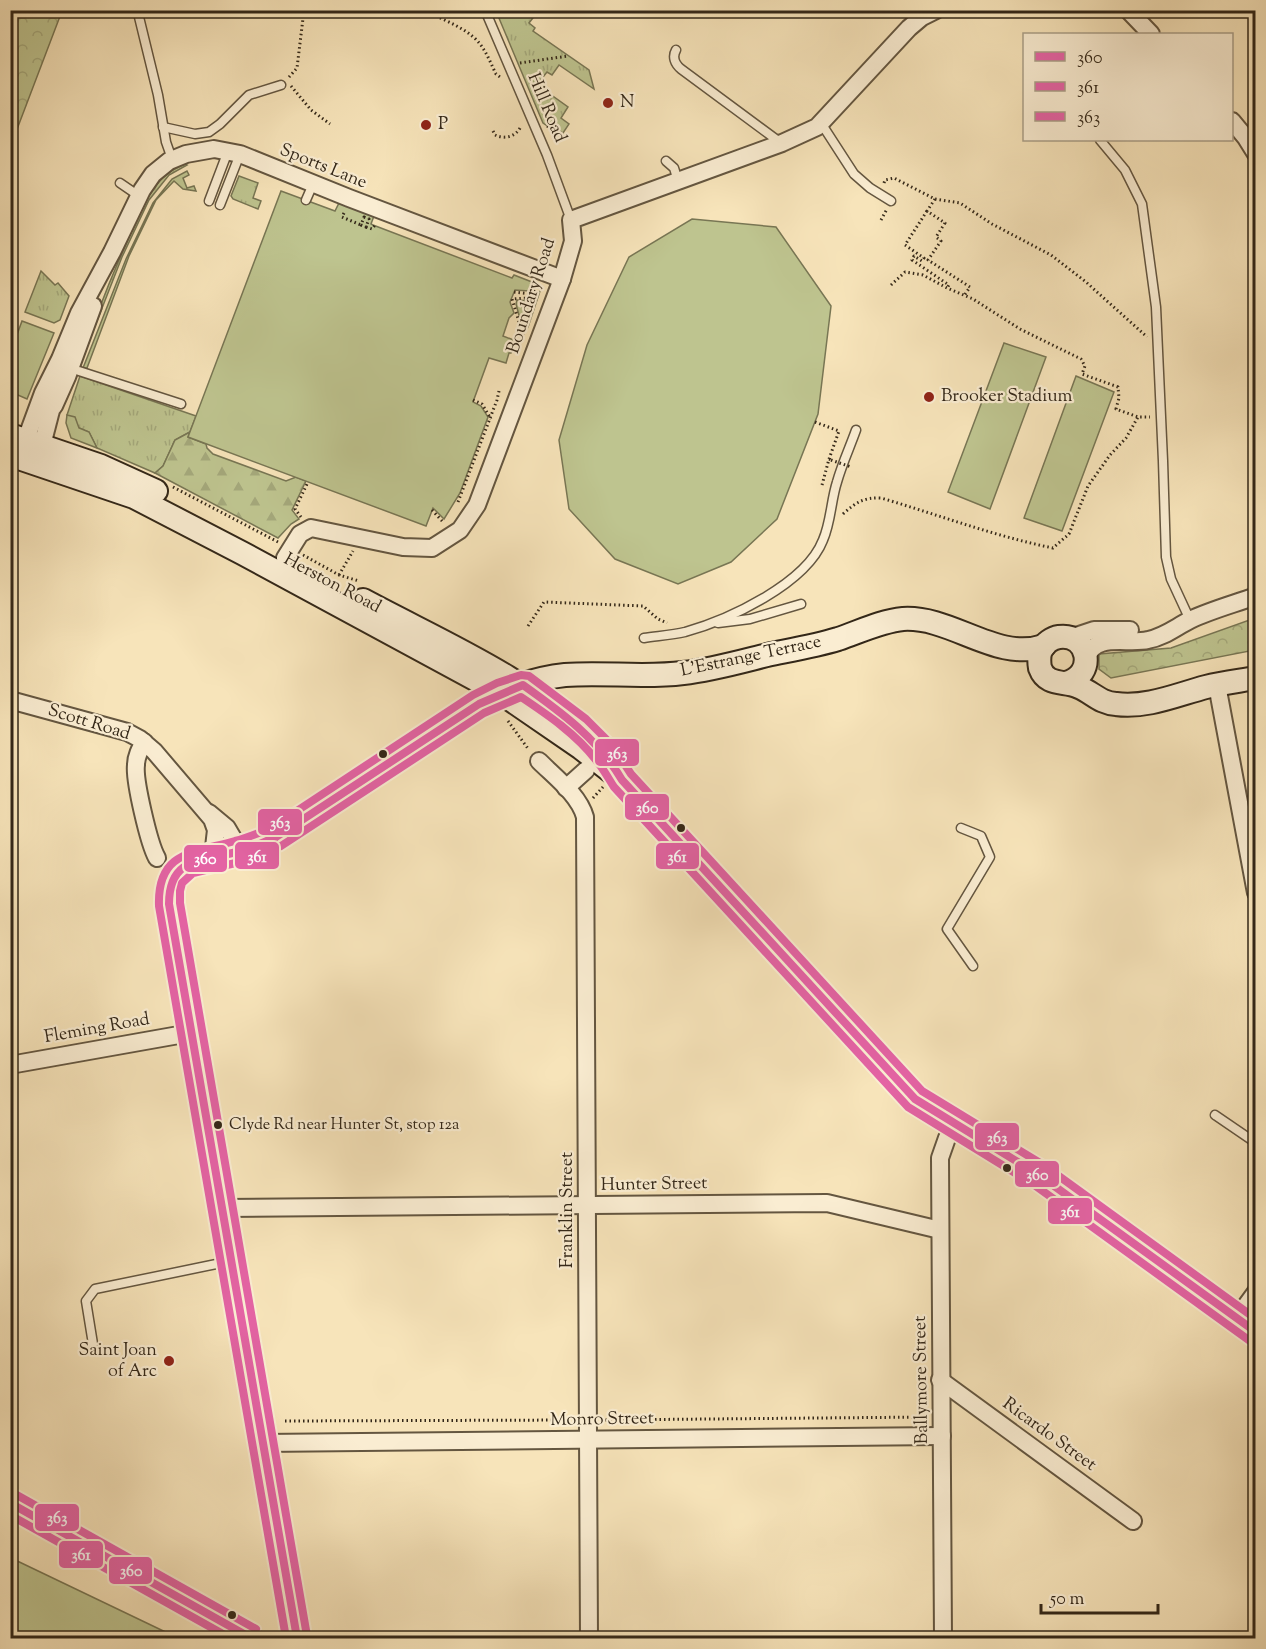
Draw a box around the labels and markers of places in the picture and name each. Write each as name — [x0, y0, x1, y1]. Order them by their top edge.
place label: N — [620, 90, 634, 116]
marker: N — [601, 96, 615, 110]
place label: P — [438, 112, 448, 138]
marker: P — [419, 118, 433, 132]
place label: Brooker Stadium — [941, 384, 1073, 410]
marker: Brooker Stadium — [922, 390, 936, 404]
unlabelled marker — [377, 748, 389, 760]
unlabelled marker — [675, 822, 687, 834]
place label: Clyde Rd near Hunter St, stop 12a — [229, 1114, 460, 1137]
marker: Clyde Rd near Hunter St, stop 12a — [212, 1119, 224, 1131]
unlabelled marker — [1001, 1162, 1013, 1174]
place label: Saint Joan of Arc — [78, 1338, 157, 1385]
marker: Saint Joan of Arc — [162, 1354, 176, 1368]
unlabelled marker — [226, 1609, 238, 1621]

